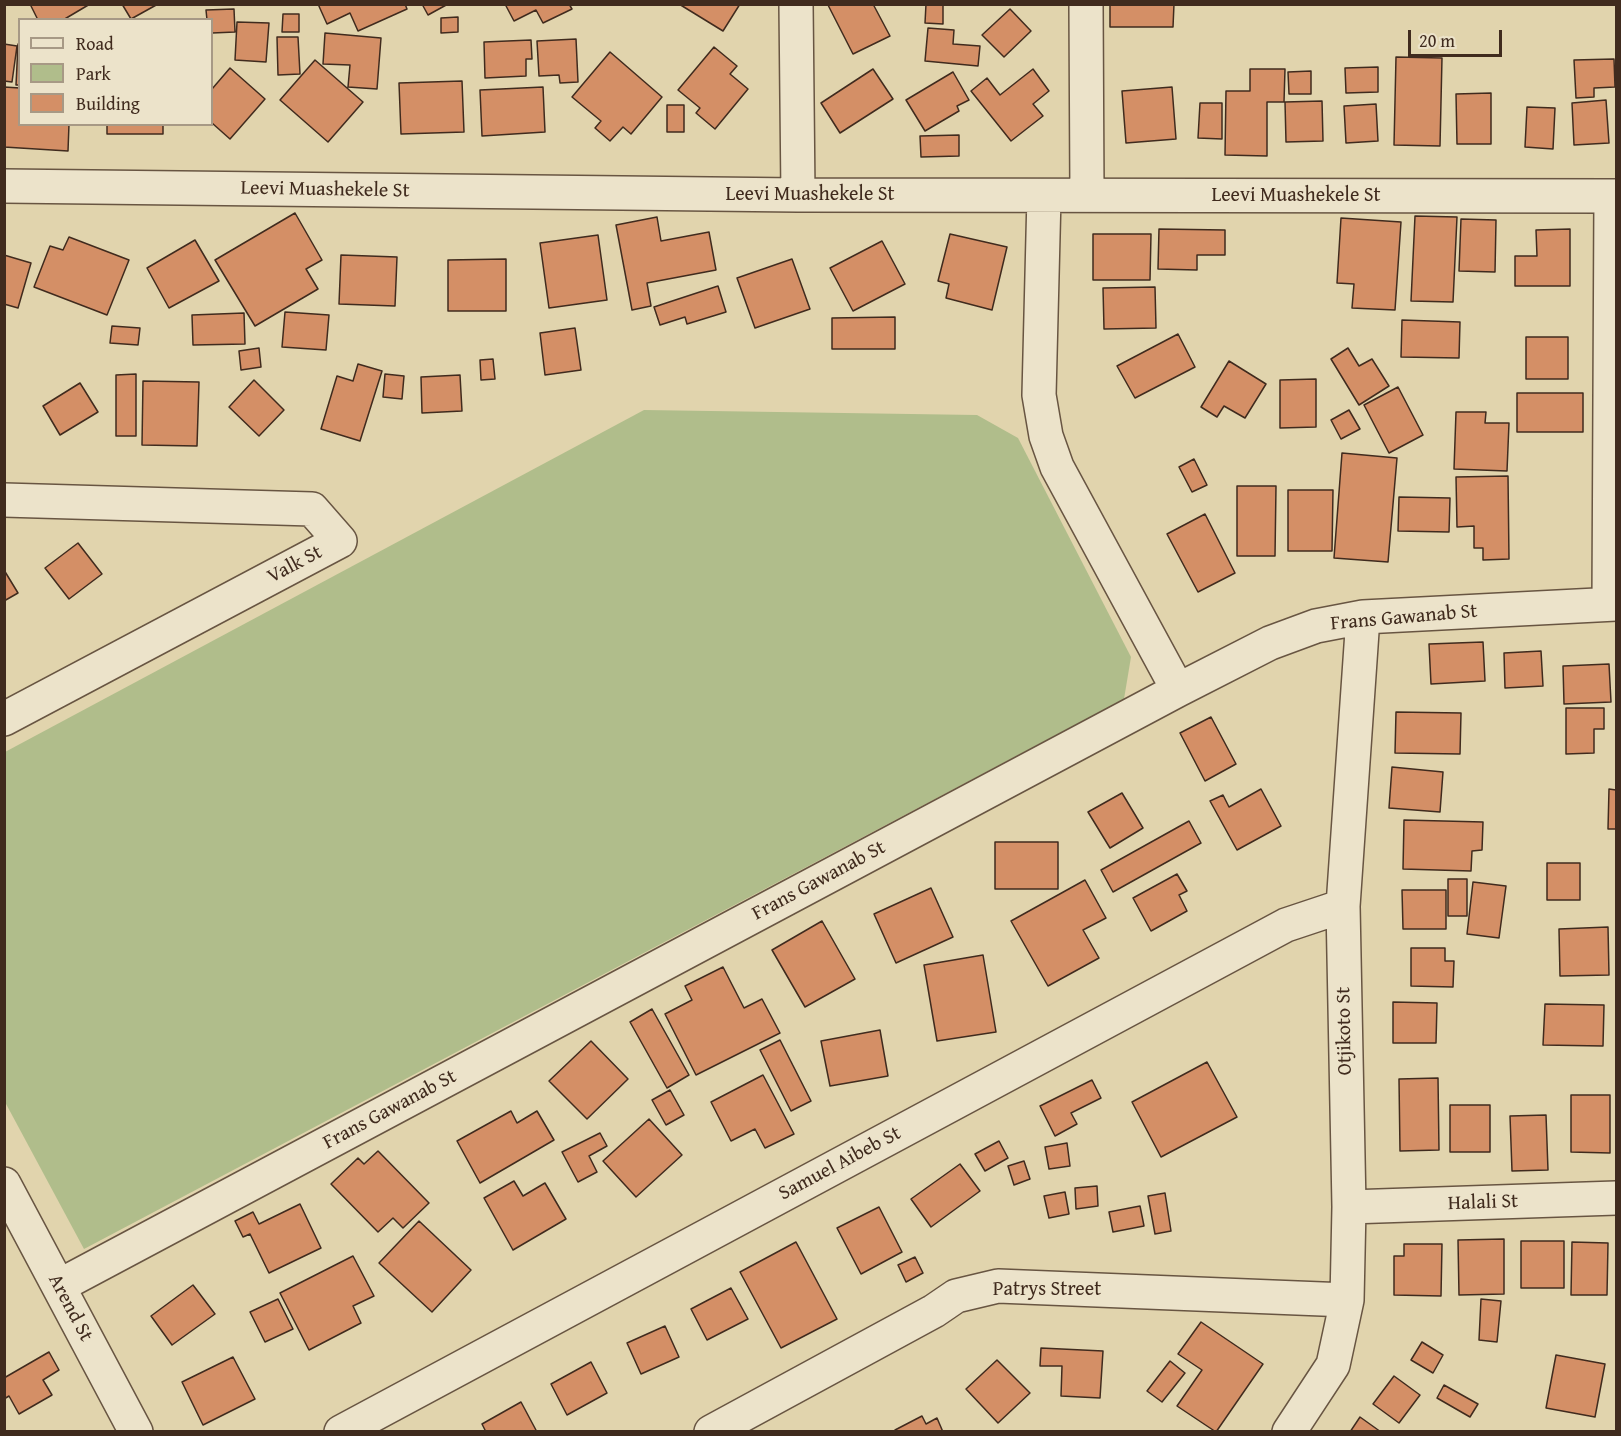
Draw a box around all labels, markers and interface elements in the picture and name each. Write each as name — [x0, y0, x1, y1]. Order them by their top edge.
legend — [18, 18, 213, 126]
scale bar — [1411, 18, 1506, 56]
text: 20 m — [1419, 27, 1455, 54]
text: Road — [76, 30, 114, 57]
text: Park — [76, 60, 111, 87]
text: Building — [76, 90, 140, 117]
street label: Leevi Muashekele St — [240, 177, 410, 203]
street label: Leevi Muashekele St — [725, 183, 895, 207]
street label: Leevi Muashekele St — [1211, 184, 1381, 208]
street label: Valk St — [264, 541, 326, 589]
street label: Frans Gawanab St — [1330, 600, 1478, 636]
street label: Frans Gawanab St — [748, 836, 890, 926]
street label: Otjikoto St — [1332, 986, 1358, 1076]
street label: Frans Gawanab St — [319, 1065, 461, 1155]
street label: Samuel Aibeb St — [775, 1122, 905, 1206]
street label: Halali St — [1447, 1190, 1519, 1216]
street label: Arend St — [42, 1270, 98, 1346]
street label: Patrys Street — [993, 1278, 1101, 1302]

